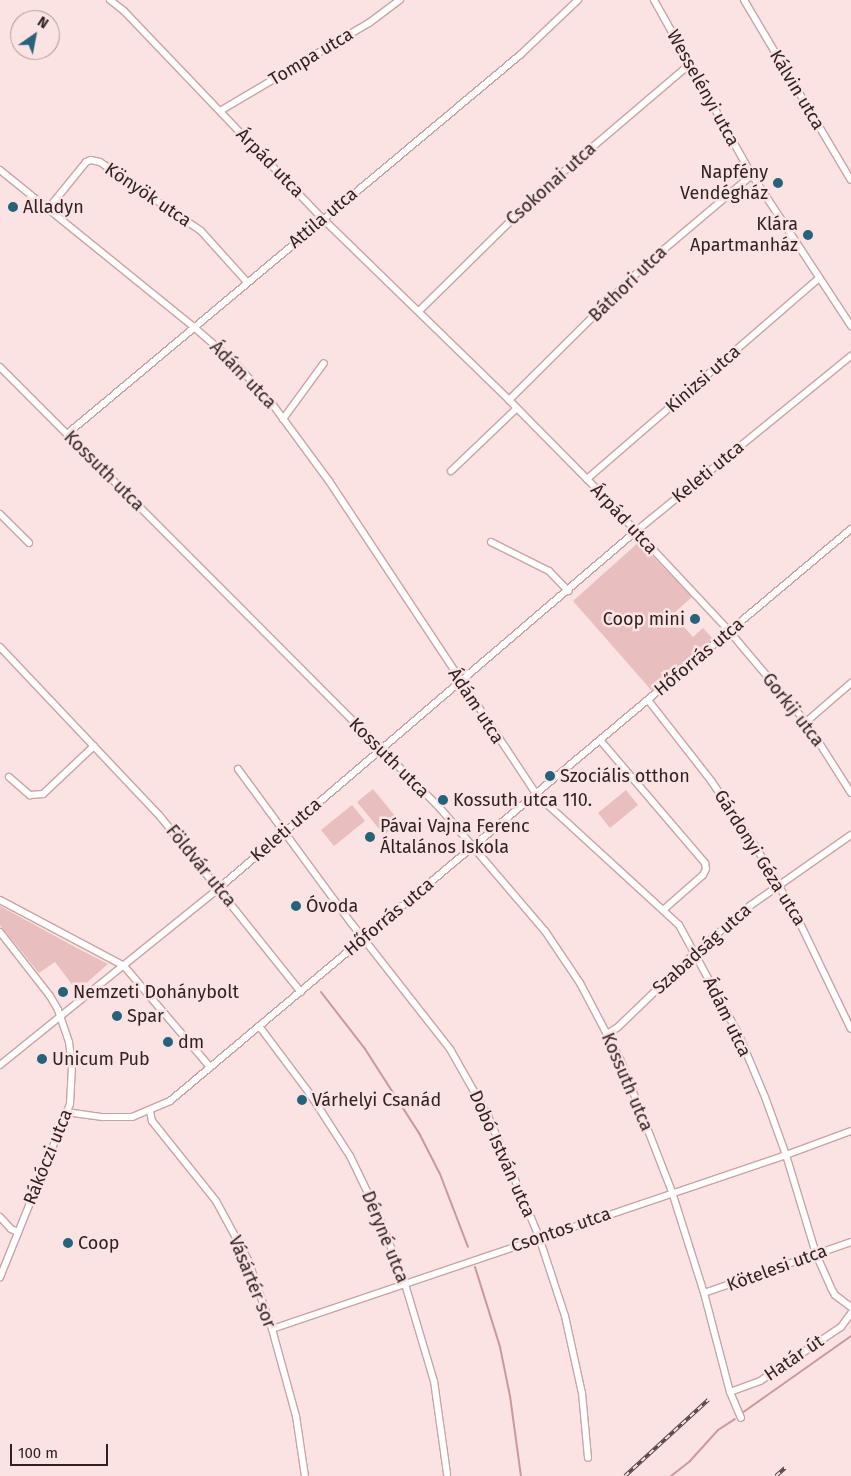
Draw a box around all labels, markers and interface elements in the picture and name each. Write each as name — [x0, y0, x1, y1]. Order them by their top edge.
north arrow — [10, 10, 60, 60]
text: N — [34, 13, 51, 32]
street label: Tompa utca — [265, 23, 357, 91]
street label: Wesselényi utca — [662, 26, 744, 150]
street label: Kálvin utca — [765, 46, 829, 134]
street label: Árpád utca — [232, 124, 308, 202]
street label: Csokonai utca — [502, 138, 600, 230]
street label: Könyök utca — [101, 158, 195, 232]
place label: Napfény Vendégház — [680, 162, 768, 204]
marker: Napfény Vendégház — [772, 177, 784, 189]
street label: Attila utca — [284, 183, 362, 253]
place label: Alladyn — [23, 196, 84, 218]
marker: Alladyn — [7, 201, 19, 213]
place label: Klára Apartmanház — [690, 214, 798, 256]
marker: Klára Apartmanház — [802, 229, 814, 241]
street label: Báthori utca — [585, 241, 671, 327]
street label: Ádám utca — [205, 337, 281, 413]
street label: Kinizsi utca — [661, 341, 745, 417]
street label: Kossuth utca — [59, 426, 149, 516]
street label: Keleti utca — [668, 436, 748, 508]
street label: Árpád utca — [586, 479, 662, 559]
place label: Coop mini — [603, 608, 685, 630]
street label: Hőforrás utca — [650, 613, 748, 701]
marker: Coop mini — [689, 613, 701, 625]
street label: Ádám utca — [444, 664, 508, 748]
street label: Gorkij utca — [757, 669, 829, 751]
street label: Kossuth utca — [344, 713, 434, 803]
place label: Szociális otthon — [560, 765, 690, 787]
marker: Szociális otthon — [544, 770, 556, 782]
street label: Gárdonyi Géza utca — [709, 786, 811, 930]
place label: Kossuth utca 110. — [453, 789, 592, 811]
street label: Keleti utca — [246, 794, 326, 866]
marker: Kossuth utca 110. — [437, 794, 449, 806]
place label: Pávai Vajna Ferenc Általános Iskola — [380, 816, 530, 859]
street label: Földvár utca — [161, 820, 241, 912]
marker: Pávai Vajna Ferenc Általános Iskola — [364, 831, 376, 843]
street label: Hőforrás utca — [340, 873, 438, 961]
place label: Óvoda — [306, 895, 358, 917]
street label: Szabadság utca — [648, 899, 756, 999]
marker: Óvoda — [290, 900, 302, 912]
street label: Ádám utca — [698, 974, 756, 1060]
place label: Nemzeti Dohánybolt — [73, 981, 239, 1003]
marker: Nemzeti Dohánybolt — [57, 986, 69, 998]
place label: Spar — [127, 1005, 164, 1027]
marker: Spar — [111, 1010, 123, 1022]
street label: Kossuth utca — [597, 1030, 657, 1134]
place label: dm — [178, 1031, 204, 1053]
marker: dm — [162, 1036, 174, 1048]
place label: Unicum Pub — [52, 1048, 150, 1070]
marker: Unicum Pub — [36, 1053, 48, 1065]
street label: Dobó István utca — [464, 1087, 540, 1221]
place label: Várhelyi Csanád — [312, 1089, 441, 1111]
marker: Várhelyi Csanád — [296, 1094, 308, 1106]
street label: Rákóczi utca — [19, 1106, 77, 1208]
street label: Déryné utca — [357, 1188, 413, 1286]
street label: Csontos utca — [508, 1203, 614, 1257]
place label: Coop — [78, 1232, 119, 1254]
street label: Vásártér sor — [224, 1233, 280, 1331]
marker: Coop — [62, 1237, 74, 1249]
street label: Kötelesi utca — [724, 1240, 830, 1296]
street label: Határ út — [760, 1330, 828, 1386]
scale bar — [12, 1434, 110, 1466]
text: 100 m — [18, 1444, 58, 1462]

